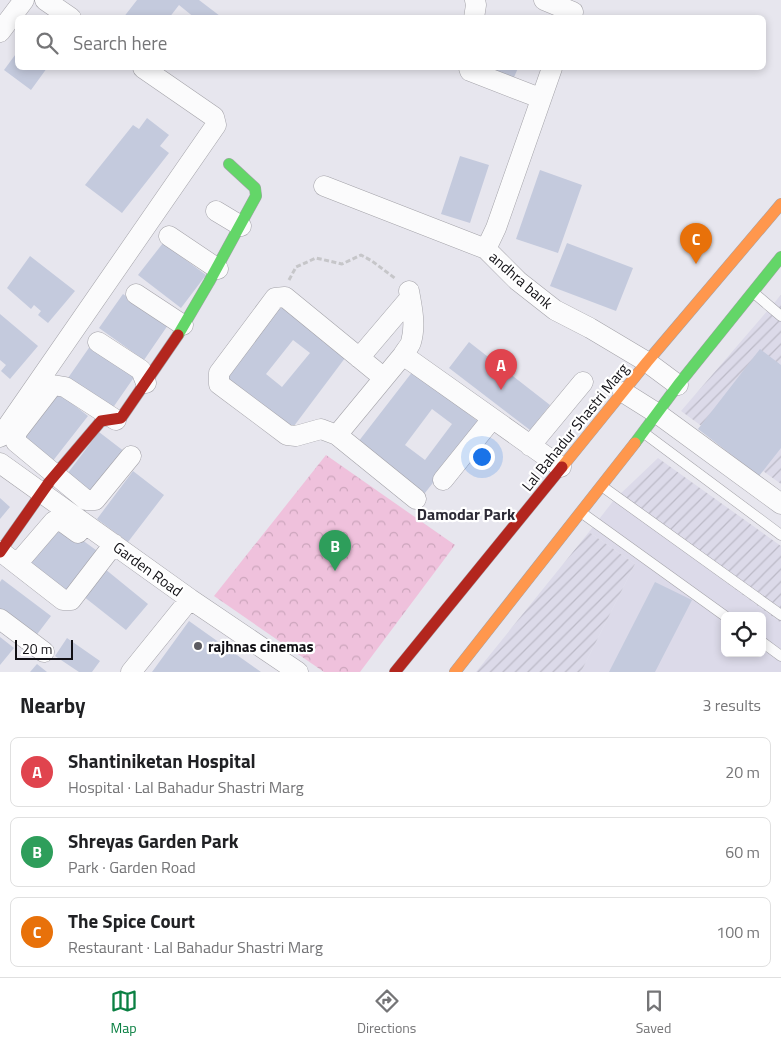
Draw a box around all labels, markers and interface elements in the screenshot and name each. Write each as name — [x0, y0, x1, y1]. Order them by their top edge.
search box — [15, 15, 766, 70]
text: Search here — [73, 28, 167, 57]
icon: search — [33, 29, 61, 57]
pin: C — [680, 223, 712, 264]
street label: andhra bank — [484, 246, 558, 314]
pin: A — [485, 349, 517, 390]
street label: Lal Bahadur Shastri Marg — [516, 358, 634, 496]
your location — [469, 444, 495, 470]
district label: Damodar Park — [417, 502, 516, 526]
pin: B — [319, 530, 351, 571]
street label: Garden Road — [108, 536, 188, 602]
map controls — [721, 612, 766, 657]
button: locate — [721, 612, 766, 657]
place label: rajhnas cinemas — [208, 635, 314, 658]
scale bar — [15, 637, 72, 660]
text: 20 m — [22, 638, 52, 659]
marker: rajhnas cinemas — [192, 640, 204, 652]
text: Nearby — [20, 689, 85, 721]
text: 3 results — [702, 693, 761, 717]
text: Shantiniketan Hospital — [68, 746, 256, 775]
text: A — [32, 760, 42, 784]
text: 20 m — [725, 760, 760, 784]
text: Hospital · Lal Bahadur Shastri Marg — [68, 775, 304, 799]
text: Shreyas Garden Park — [68, 826, 239, 855]
text: B — [32, 840, 42, 864]
text: 60 m — [725, 840, 760, 864]
text: Park · Garden Road — [68, 855, 196, 879]
text: The Spice Court — [68, 906, 195, 935]
text: C — [33, 920, 41, 944]
text: 100 m — [716, 920, 760, 944]
text: Restaurant · Lal Bahadur Shastri Marg — [68, 935, 323, 959]
tab: Map — [110, 987, 138, 1038]
tab: Directions — [357, 987, 416, 1038]
tab: Saved — [636, 987, 671, 1038]

